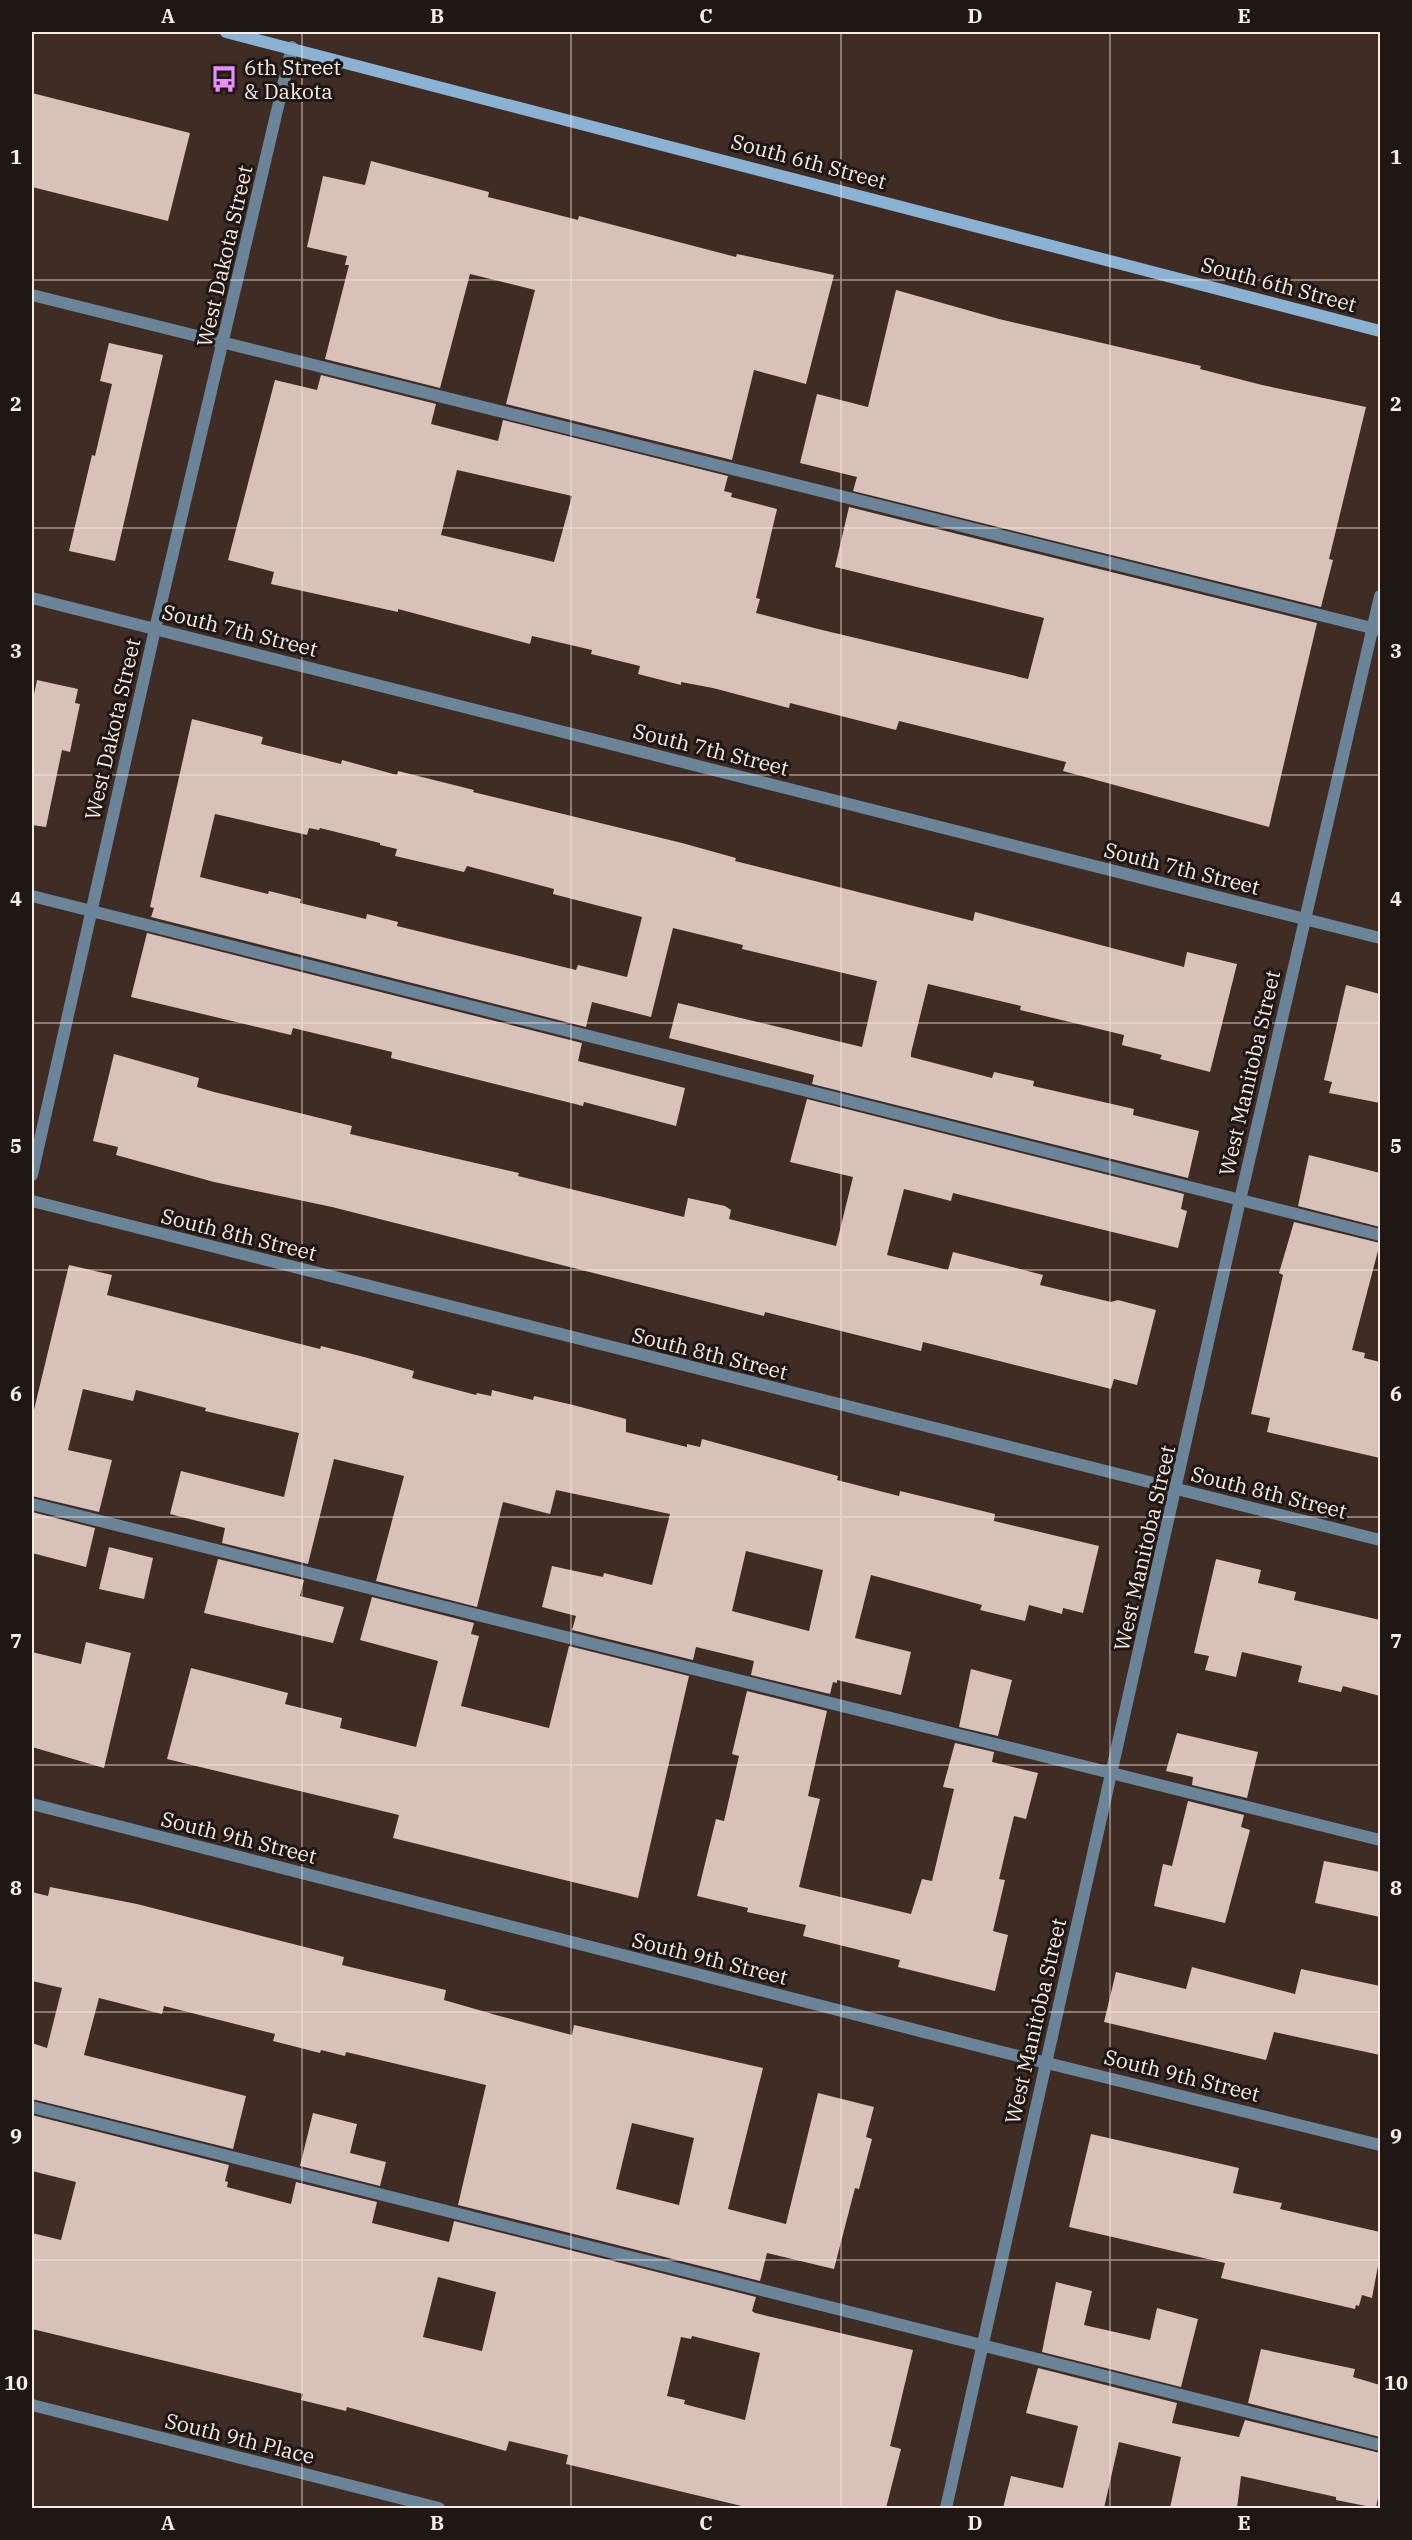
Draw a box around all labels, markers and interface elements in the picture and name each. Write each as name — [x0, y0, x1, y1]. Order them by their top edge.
text: A — [161, 2, 175, 29]
text: B — [430, 2, 444, 29]
text: C — [699, 2, 713, 29]
text: D — [967, 2, 983, 29]
text: E — [1237, 2, 1251, 29]
place label: 6th Street & Dakota — [244, 53, 341, 105]
bus stop icon: 6th Street & Dakota — [209, 64, 239, 94]
street label: South 6th Street — [728, 127, 890, 195]
text: 1 — [10, 143, 22, 170]
text: 1 — [1390, 143, 1402, 170]
street label: West Dakota Street — [189, 162, 259, 350]
street label: South 6th Street — [1198, 250, 1360, 318]
text: 2 — [10, 390, 22, 417]
text: 2 — [1390, 390, 1402, 417]
street label: South 7th Street — [159, 597, 321, 663]
street label: West Dakota Street — [77, 635, 147, 823]
text: 3 — [10, 637, 22, 664]
text: 3 — [1390, 637, 1402, 664]
street label: South 7th Street — [630, 716, 792, 782]
street label: South 7th Street — [1101, 835, 1263, 901]
text: 4 — [10, 885, 22, 912]
text: 4 — [1390, 885, 1402, 912]
street label: West Manitoba Street — [1212, 967, 1286, 1179]
text: 5 — [10, 1132, 22, 1159]
text: 5 — [1390, 1132, 1402, 1159]
street label: South 8th Street — [158, 1201, 320, 1267]
street label: South 8th Street — [629, 1320, 791, 1386]
text: 6 — [10, 1380, 22, 1407]
text: 6 — [1390, 1380, 1402, 1407]
street label: West Manitoba Street — [1107, 1442, 1181, 1654]
street label: South 8th Street — [1188, 1459, 1350, 1525]
text: 7 — [10, 1627, 22, 1654]
text: 7 — [1390, 1627, 1402, 1654]
street label: South 9th Street — [158, 1804, 320, 1870]
text: 8 — [10, 1874, 22, 1901]
text: 8 — [1390, 1874, 1402, 1901]
street label: West Manitoba Street — [998, 1915, 1072, 2127]
street label: South 9th Street — [629, 1925, 791, 1991]
street label: South 9th Street — [1101, 2042, 1263, 2108]
text: 9 — [10, 2122, 22, 2149]
text: 9 — [1390, 2122, 1402, 2149]
text: 10 — [4, 2369, 28, 2396]
text: 10 — [1384, 2369, 1408, 2396]
street label: South 9th Place — [162, 2406, 318, 2470]
text: A — [161, 2509, 175, 2536]
text: B — [430, 2509, 444, 2536]
text: C — [699, 2509, 713, 2536]
text: D — [967, 2509, 983, 2536]
text: E — [1237, 2509, 1251, 2536]

